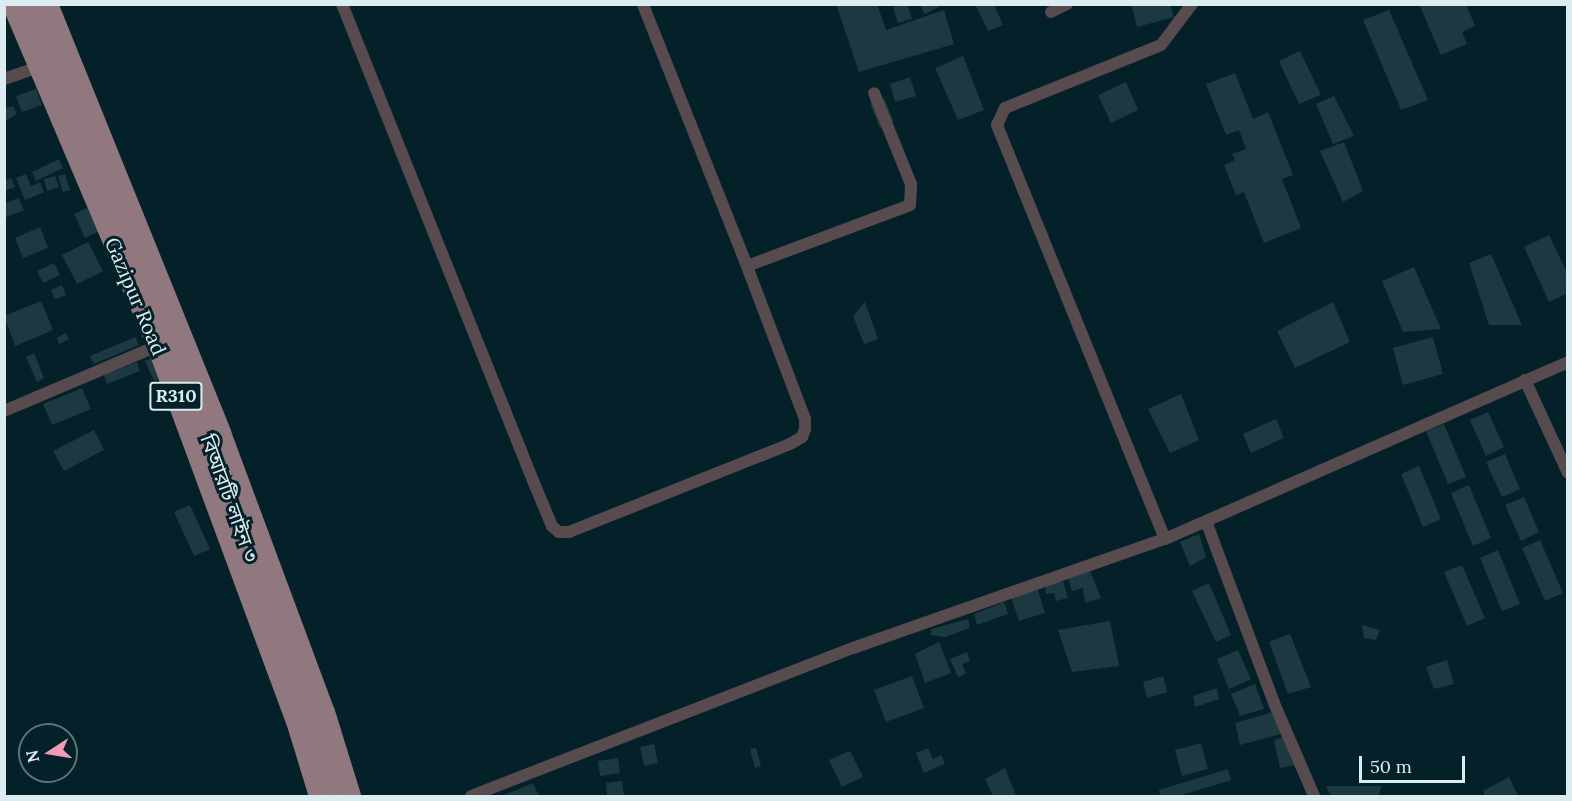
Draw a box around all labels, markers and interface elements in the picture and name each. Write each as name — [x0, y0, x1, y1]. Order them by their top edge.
street label: Gazipur Road — [100, 234, 172, 358]
road number: R310 — [149, 381, 203, 411]
street label: বিআরটি লাইন ৩ — [196, 431, 264, 565]
north arrow — [18, 723, 78, 783]
scale bar — [1362, 744, 1468, 782]
text: N — [21, 748, 43, 764]
text: 50 m — [1370, 755, 1412, 778]

